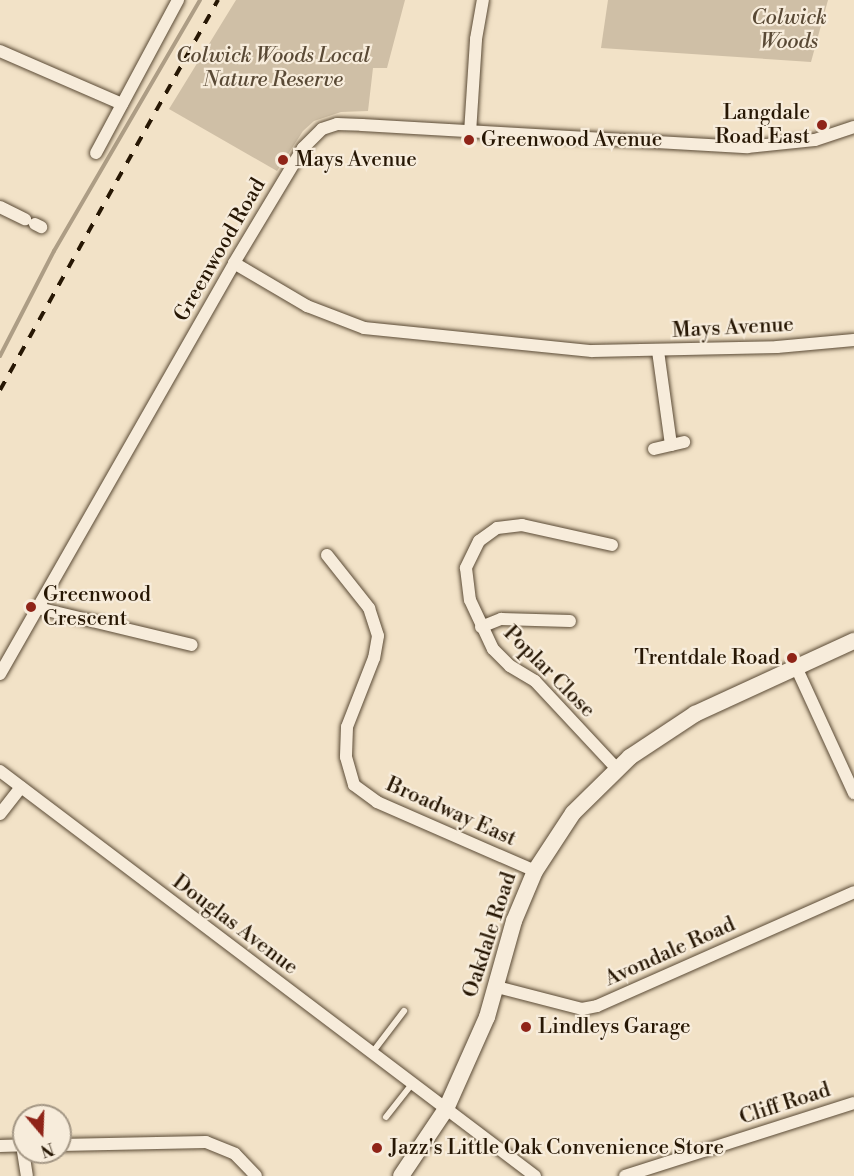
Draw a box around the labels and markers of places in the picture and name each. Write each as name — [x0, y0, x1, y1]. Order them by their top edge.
place label: Langdale Road East — [715, 100, 810, 150]
marker: Langdale Road East — [815, 118, 829, 132]
place label: Greenwood Avenue — [481, 127, 662, 153]
marker: Greenwood Avenue — [462, 133, 476, 147]
place label: Mays Avenue — [295, 147, 417, 173]
marker: Mays Avenue — [276, 153, 290, 167]
place label: Greenwood Crescent — [43, 582, 151, 632]
marker: Greenwood Crescent — [24, 600, 38, 614]
place label: Trentdale Road — [634, 645, 780, 671]
marker: Trentdale Road — [785, 651, 799, 665]
place label: Lindleys Garage — [538, 1014, 691, 1040]
marker: Lindleys Garage — [519, 1020, 533, 1034]
place label: Jazz's Little Oak Convenience Store — [389, 1135, 724, 1161]
marker: Jazz's Little Oak Convenience Store — [370, 1141, 384, 1155]

